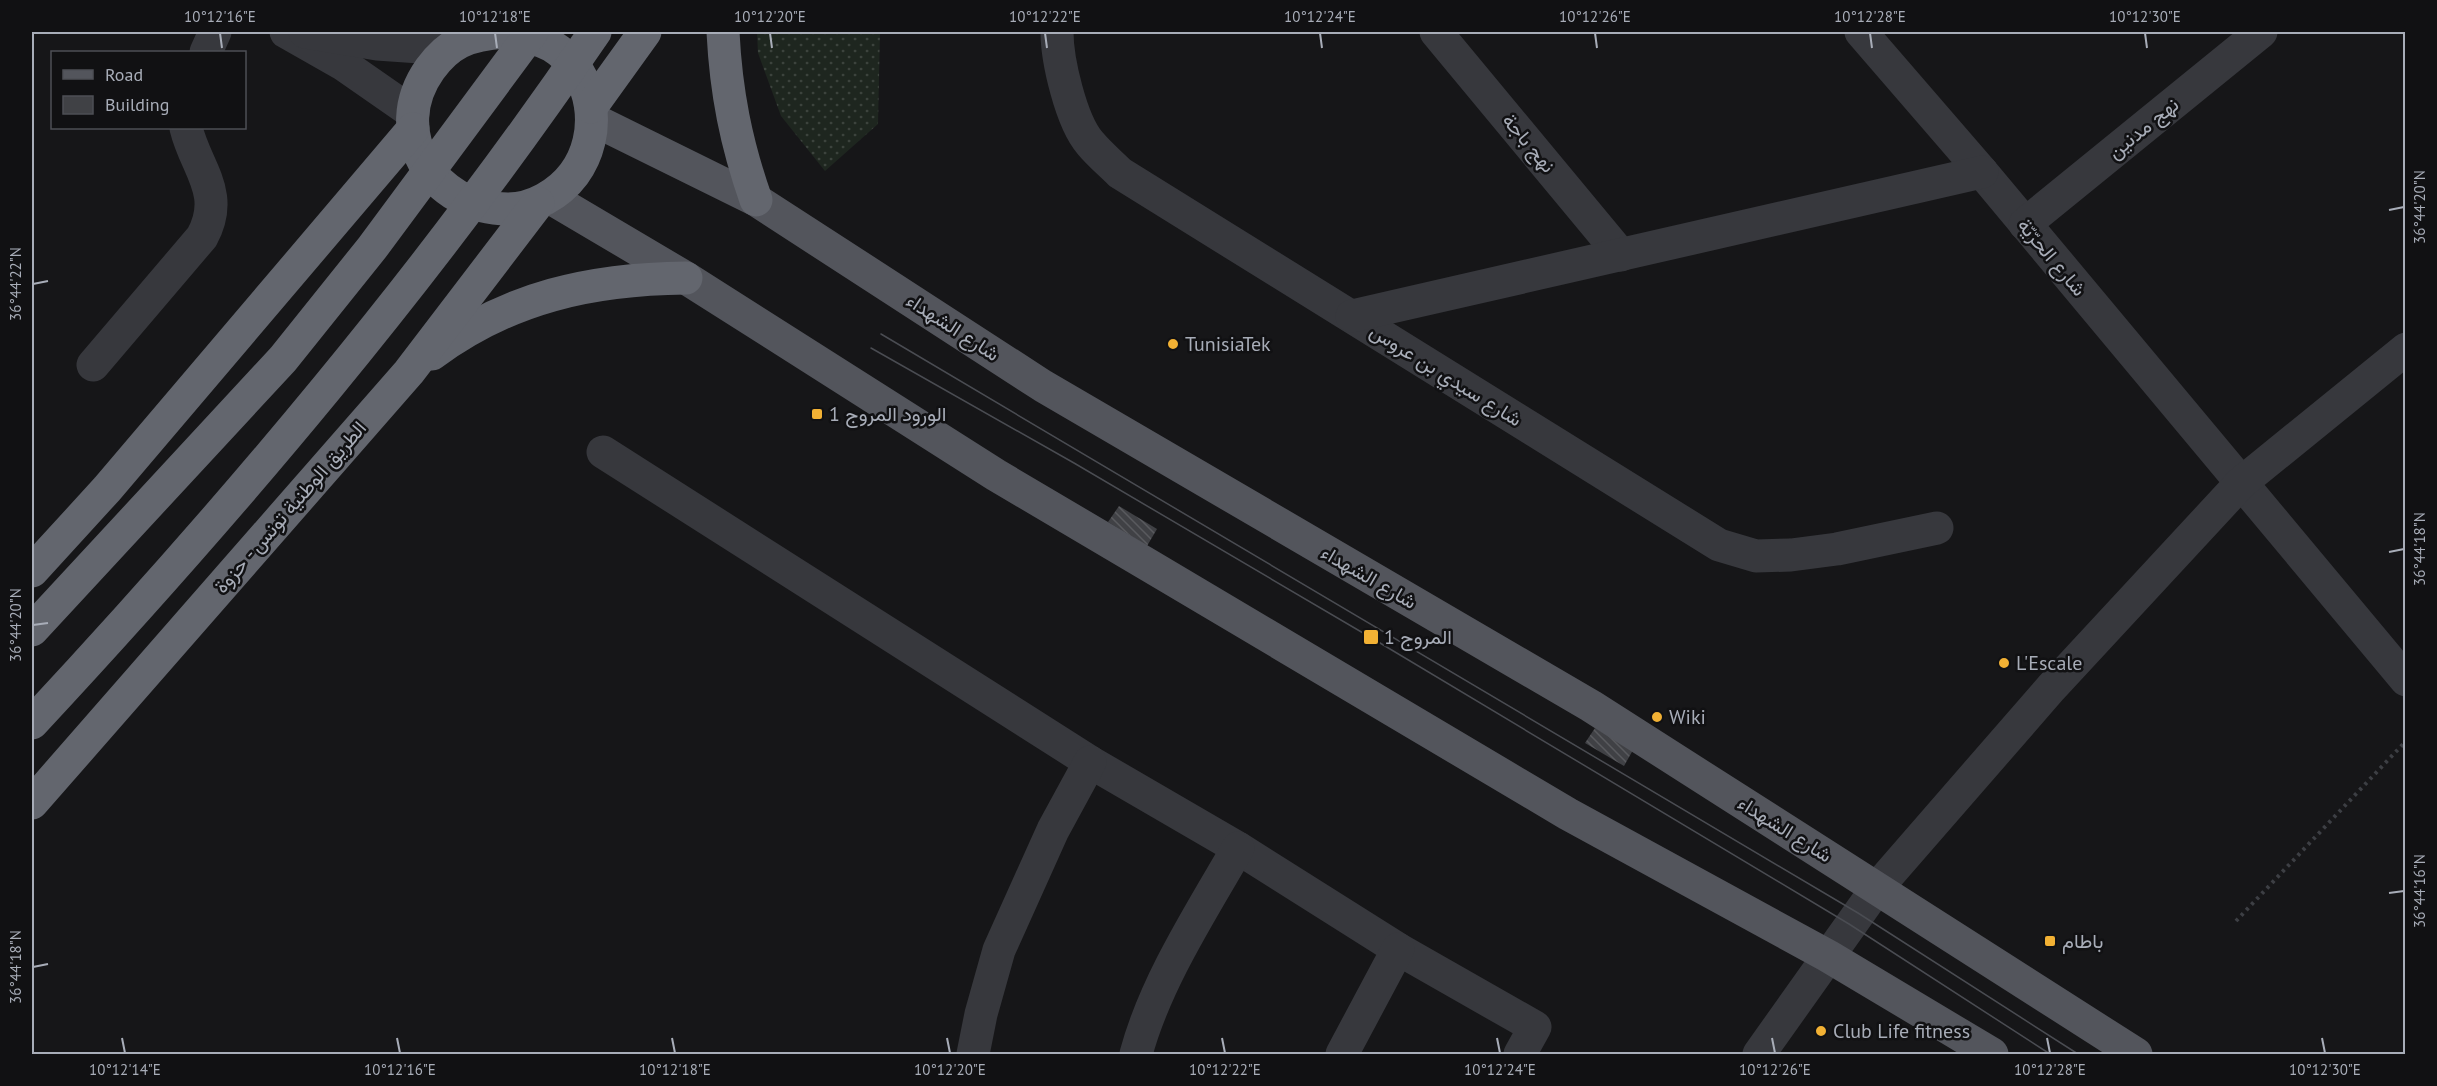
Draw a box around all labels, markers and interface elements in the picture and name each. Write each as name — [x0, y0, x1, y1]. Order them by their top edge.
text: 10°12'16"E — [184, 7, 256, 26]
text: 10°12'18"E — [459, 7, 531, 26]
text: 10°12'20"E — [734, 7, 806, 26]
text: 10°12'22"E — [1009, 7, 1081, 26]
text: 10°12'24"E — [1284, 7, 1356, 26]
text: 10°12'26"E — [1559, 7, 1631, 26]
text: 10°12'28"E — [1834, 7, 1906, 26]
text: 10°12'30"E — [2109, 7, 2181, 26]
legend — [51, 51, 246, 129]
text: Road — [105, 63, 143, 86]
street label: نهج مدنين — [2102, 91, 2185, 165]
text: Building — [105, 93, 169, 116]
street label: نهج باجة — [1496, 108, 1561, 179]
text: 36°44'20"N — [2410, 170, 2429, 244]
street label: شارع الحرّيّة — [2011, 213, 2092, 302]
text: 36°44'22"N — [6, 247, 25, 321]
street label: شارع الشهداء — [901, 287, 1005, 368]
street label: شارع سيدي بن عروس — [1363, 318, 1527, 436]
place label: TunisiaTek — [1185, 331, 1271, 357]
marker: TunisiaTek — [1166, 337, 1180, 351]
place label: الورود المروج 1 — [829, 401, 946, 428]
marker: الورود المروج 1 — [810, 407, 824, 421]
street label: الطريق الوطنية تونس - حزوة — [208, 416, 372, 598]
text: 36°44'18"N — [2410, 512, 2429, 586]
street label: شارع الشهداء — [1316, 539, 1421, 616]
text: 36°44'20"N — [6, 588, 25, 662]
place label: المروج 1 — [1384, 624, 1452, 651]
marker: المروج 1 — [1362, 628, 1380, 646]
place label: L'Escale — [2016, 650, 2082, 676]
marker: L'Escale — [1997, 656, 2011, 670]
place label: Wiki — [1669, 704, 1706, 730]
marker: Wiki — [1650, 710, 1664, 724]
street label: شارع الشهداء — [1733, 790, 1837, 869]
text: 36°44'16"N — [2410, 854, 2429, 928]
place label: باطام — [2062, 928, 2103, 954]
text: 36°44'18"N — [6, 930, 25, 1004]
marker: باطام — [2043, 934, 2057, 948]
place label: Club Life fitness — [1833, 1018, 1970, 1044]
marker: Club Life fitness — [1814, 1024, 1828, 1038]
text: 10°12'14"E — [89, 1060, 161, 1079]
text: 10°12'16"E — [364, 1060, 436, 1079]
text: 10°12'18"E — [639, 1060, 711, 1079]
text: 10°12'20"E — [914, 1060, 986, 1079]
text: 10°12'22"E — [1189, 1060, 1261, 1079]
text: 10°12'24"E — [1464, 1060, 1536, 1079]
text: 10°12'26"E — [1739, 1060, 1811, 1079]
text: 10°12'28"E — [2014, 1060, 2086, 1079]
text: 10°12'30"E — [2289, 1060, 2361, 1079]

